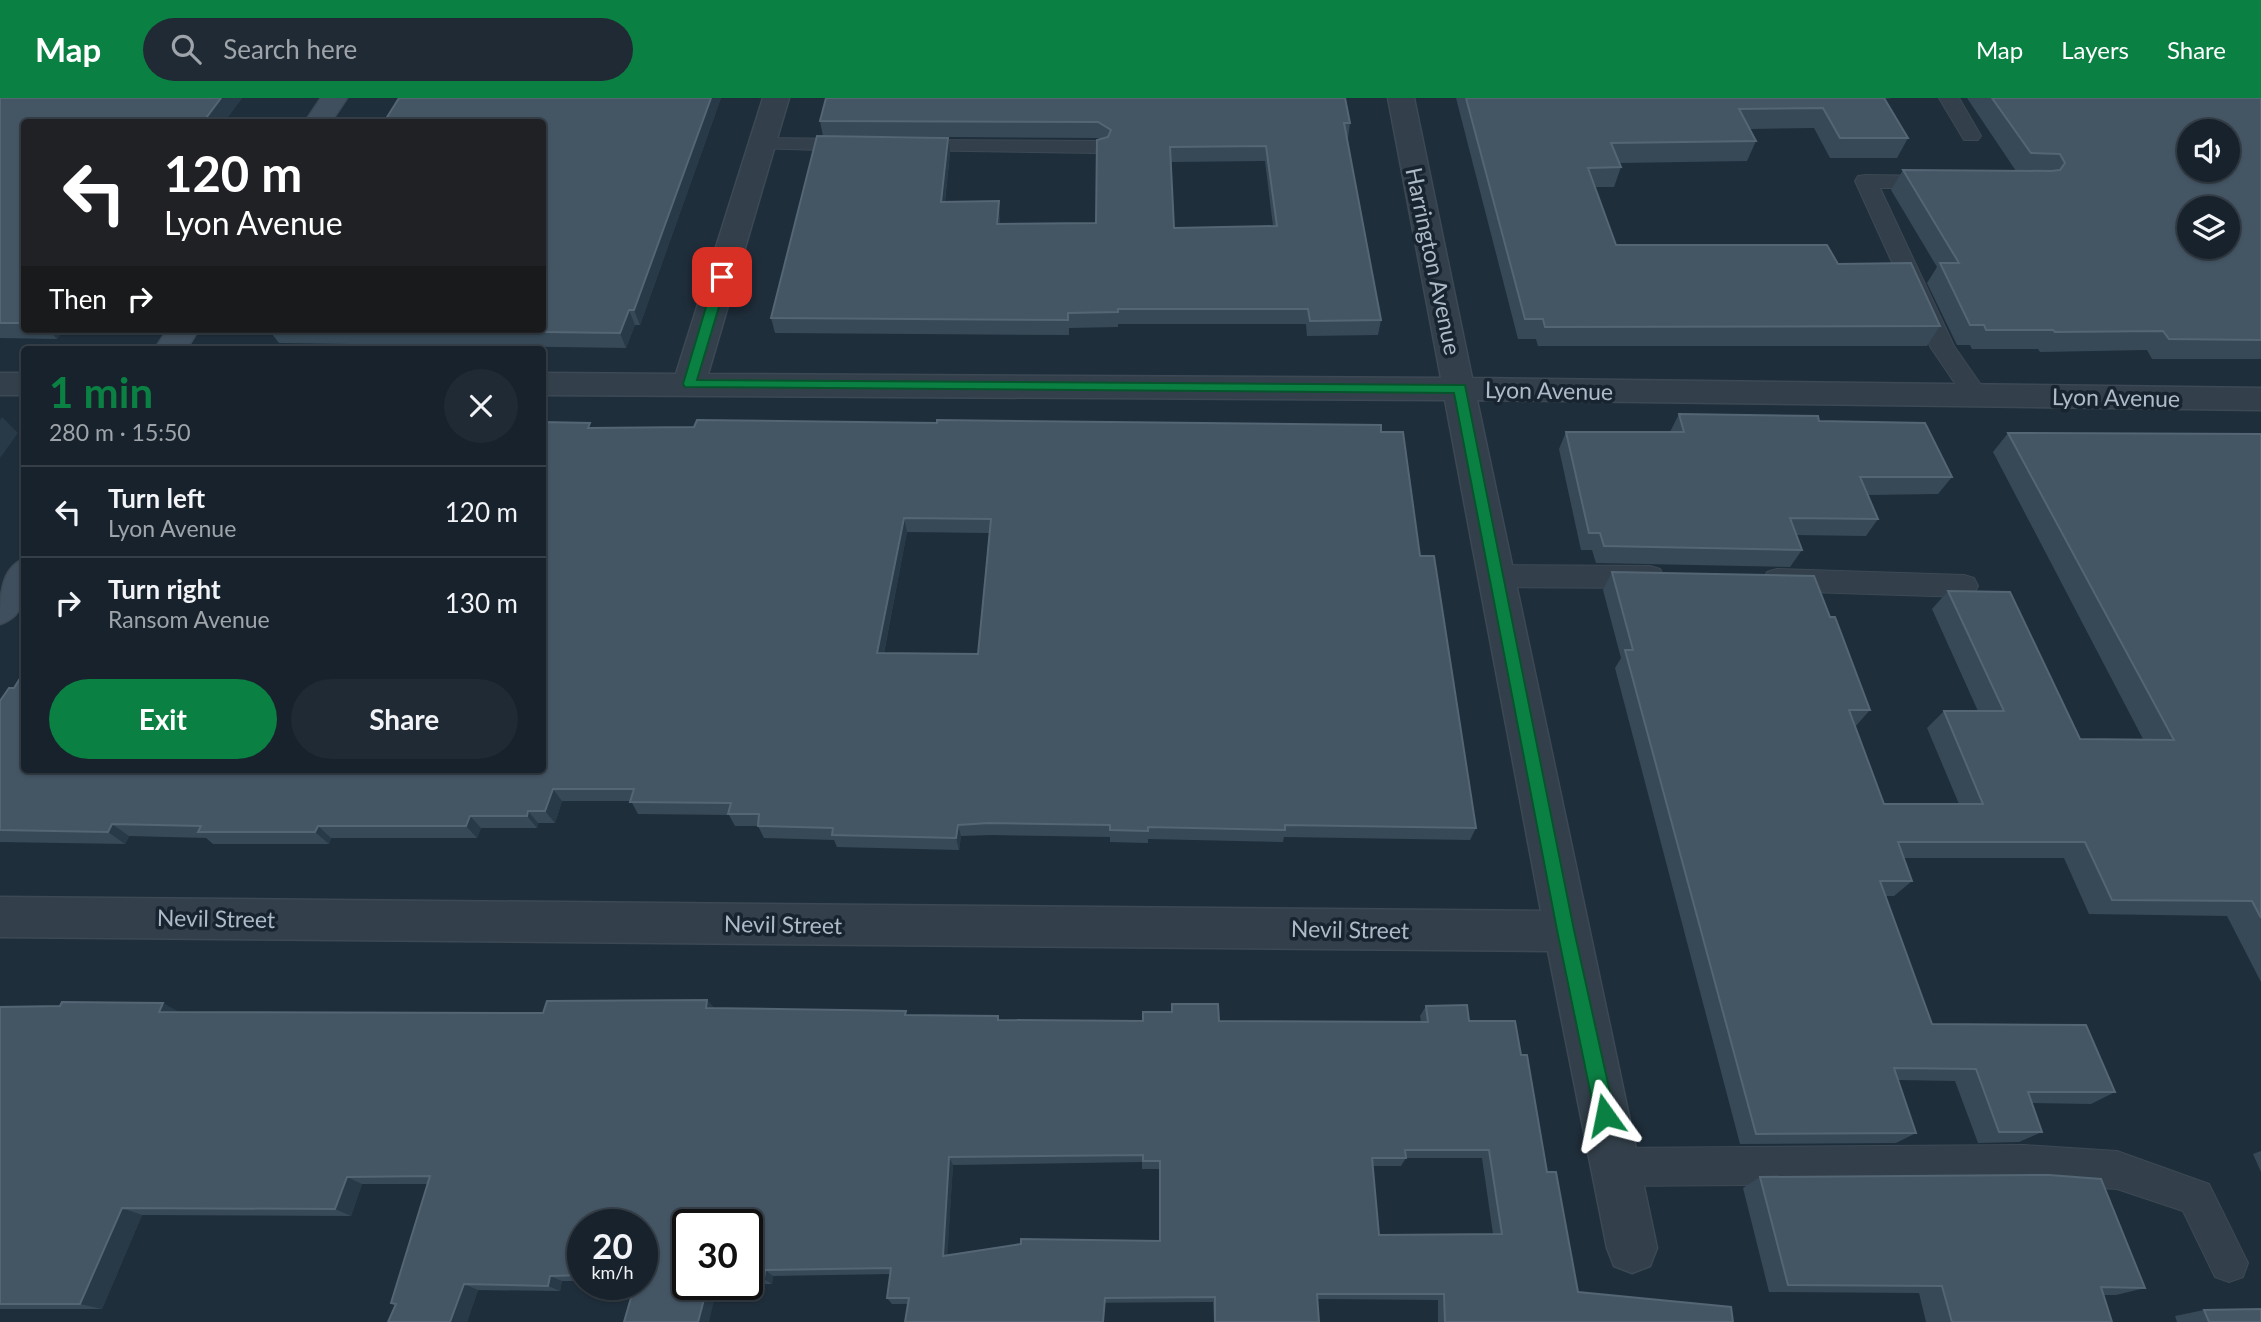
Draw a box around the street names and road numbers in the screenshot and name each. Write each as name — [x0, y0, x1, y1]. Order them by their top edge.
street label: Harrington Avenue — [1400, 165, 1468, 357]
street label: Lyon Avenue — [1485, 375, 1613, 405]
street label: Lyon Avenue — [2052, 382, 2180, 412]
street label: Nevil Street — [157, 903, 276, 933]
street label: Nevil Street — [724, 909, 843, 939]
street label: Nevil Street — [1291, 914, 1410, 944]

